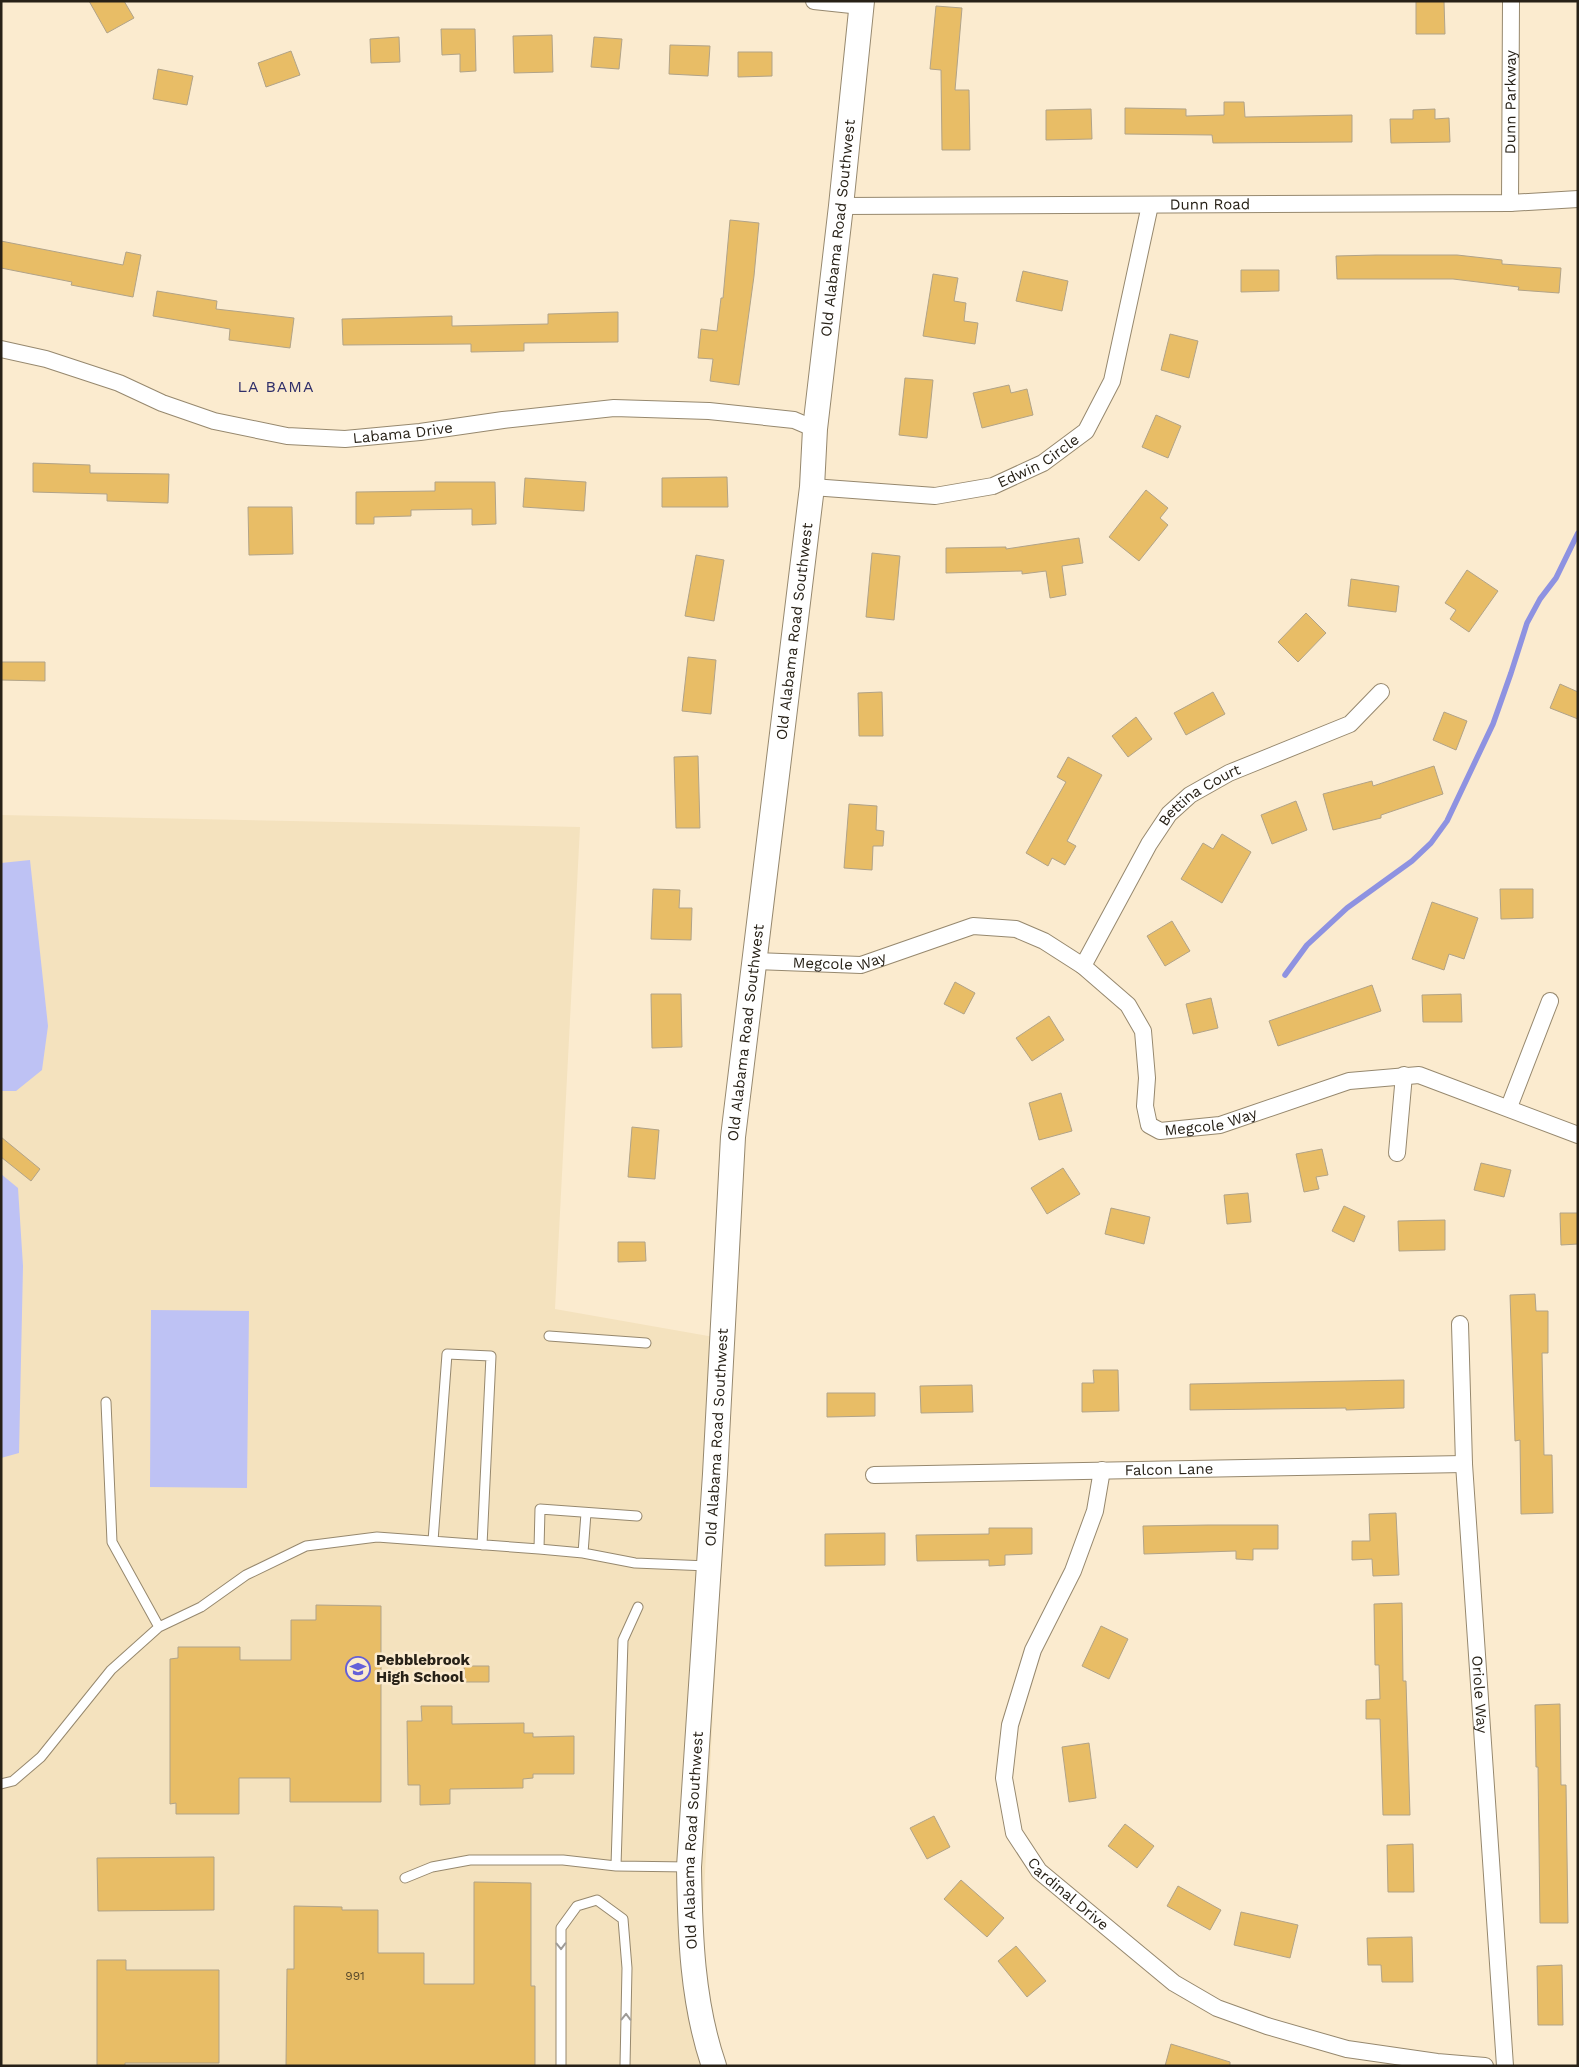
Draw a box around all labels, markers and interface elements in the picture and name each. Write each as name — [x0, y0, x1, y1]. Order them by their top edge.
street label: Dunn Parkway — [1501, 50, 1520, 154]
street label: Old Alabama Road Southwest — [817, 118, 859, 338]
street label: Dunn Road — [1170, 195, 1250, 214]
district label: LA BAMA — [237, 377, 315, 396]
street label: Labama Drive — [352, 418, 454, 447]
street label: Edwin Circle — [995, 430, 1082, 492]
street label: Old Alabama Road Southwest — [772, 521, 817, 741]
street label: Bettina Court — [1155, 760, 1244, 829]
street label: Old Alabama Road Southwest — [724, 922, 768, 1142]
street label: Megcole Way — [792, 948, 889, 975]
street label: Megcole Way — [1164, 1104, 1260, 1140]
street label: Old Alabama Road Southwest — [701, 1327, 732, 1547]
street label: Falcon Lane — [1124, 1460, 1213, 1479]
place label: Pebblebrook High School — [376, 1651, 471, 1686]
street label: Oriole Way — [1468, 1655, 1491, 1734]
school or university icon: Pebblebrook High School — [345, 1656, 371, 1682]
street label: Old Alabama Road Southwest — [680, 1730, 707, 1950]
street label: Cardinal Drive — [1024, 1854, 1112, 1934]
one-way arrow — [556, 1942, 566, 1950]
house number: 991 — [345, 1969, 365, 1983]
one-way arrow — [621, 2013, 631, 2020]

